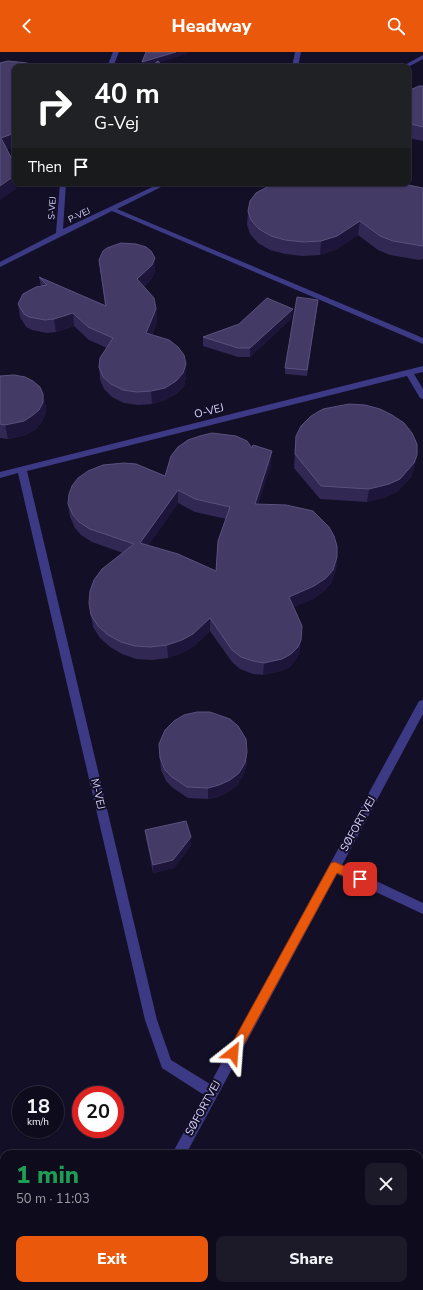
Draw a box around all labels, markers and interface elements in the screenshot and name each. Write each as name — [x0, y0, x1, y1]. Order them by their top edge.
text: Headway — [172, 14, 251, 38]
icon: back — [16, 15, 38, 37]
icon: search — [385, 15, 407, 37]
text: 40 m — [94, 75, 160, 113]
icon: right — [28, 80, 80, 132]
text: G-Vej — [94, 111, 139, 135]
icon: arrive — [70, 156, 92, 178]
text: Then — [28, 157, 62, 177]
street label: S-VEJ — [45, 196, 59, 220]
street label: P-VEJ — [66, 204, 92, 225]
street label: O-VEJ — [193, 400, 225, 422]
street label: M-VEJ — [87, 777, 109, 811]
street label: SØFORTVEJ — [337, 794, 379, 854]
pin — [343, 862, 377, 896]
icon: arrive — [349, 868, 371, 890]
position arrow — [212, 1032, 254, 1074]
street label: SØFORTVEJ — [182, 1078, 224, 1138]
speed limit sign: 20 — [72, 1086, 124, 1138]
text: 18 — [26, 1093, 50, 1120]
text: km/h — [27, 1115, 49, 1129]
text: 1 min — [16, 1159, 79, 1191]
button: close — [365, 1163, 407, 1205]
text: 50 m · 11:03 — [16, 1190, 90, 1208]
button: Exit — [16, 1236, 208, 1282]
button: Share — [216, 1236, 407, 1282]

